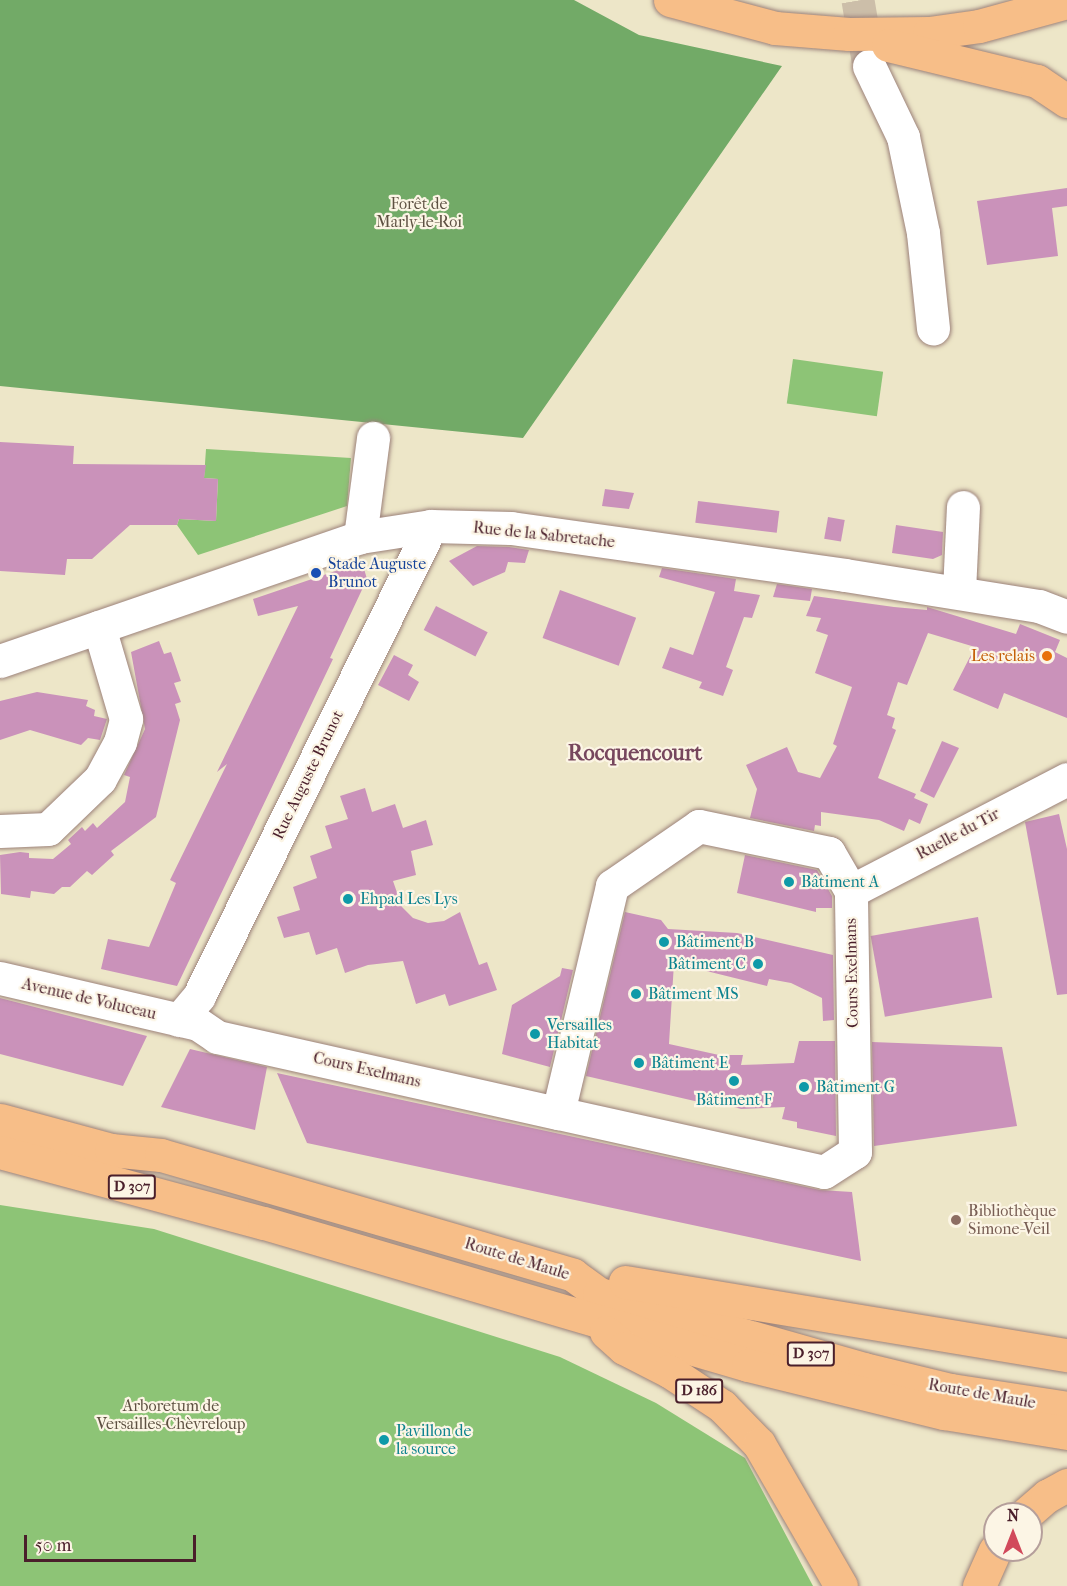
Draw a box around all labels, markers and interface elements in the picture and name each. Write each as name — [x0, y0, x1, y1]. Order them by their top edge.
park label: Forêt de Marly-le-Roi — [376, 194, 462, 232]
street label: Rue de la Sabretache — [472, 518, 616, 552]
place label: Stade Auguste Brunot — [328, 554, 426, 592]
marker: Stade Auguste Brunot — [309, 566, 323, 580]
place label: Les relais — [971, 646, 1035, 666]
marker: Les relais — [1040, 649, 1054, 663]
street label: Rue Auguste Brunot — [268, 707, 348, 843]
district label: Rocquencourt — [568, 741, 702, 767]
street label: Ruelle du Tir — [913, 804, 1003, 864]
place label: Bâtiment A — [801, 872, 879, 892]
marker: Bâtiment A — [782, 875, 796, 889]
place label: Ehpad Les Lys — [360, 889, 458, 909]
marker: Ehpad Les Lys — [341, 892, 355, 906]
street label: Cours Exelmans — [841, 918, 863, 1028]
place label: Bâtiment B — [676, 932, 754, 952]
marker: Bâtiment B — [657, 935, 671, 949]
place label: Bâtiment C — [668, 954, 746, 974]
marker: Bâtiment C — [751, 957, 765, 971]
street label: Avenue de Voluceau — [20, 974, 158, 1024]
place label: Bâtiment MS — [648, 984, 739, 1004]
marker: Bâtiment MS — [629, 987, 643, 1001]
place label: Versailles Habitat — [547, 1015, 612, 1053]
marker: Versailles Habitat — [528, 1027, 542, 1041]
street label: Cours Exelmans — [311, 1048, 423, 1092]
place label: Bâtiment E — [651, 1053, 728, 1073]
marker: Bâtiment E — [632, 1056, 646, 1070]
marker: Bâtiment F — [727, 1074, 741, 1088]
place label: Bâtiment G — [816, 1077, 895, 1097]
marker: Bâtiment G — [797, 1080, 811, 1094]
place label: Bâtiment F — [696, 1090, 772, 1110]
road number: D 307 — [106, 1175, 158, 1199]
place label: Bibliothèque Simone-Veil — [968, 1201, 1056, 1239]
marker: Bibliothèque Simone-Veil — [949, 1213, 963, 1227]
street label: Route de Maule — [462, 1234, 572, 1284]
road number: D 307 — [786, 1342, 836, 1366]
street label: Route de Maule — [927, 1375, 1037, 1413]
road number: D 186 — [675, 1379, 723, 1403]
park label: Arboretum de Versailles-Chèvreloup — [97, 1396, 245, 1434]
place label: Pavillon de la source — [396, 1421, 471, 1459]
marker: Pavillon de la source — [377, 1433, 391, 1447]
north arrow — [983, 1502, 1043, 1562]
text: N — [1007, 1506, 1019, 1525]
scale bar — [27, 1523, 200, 1561]
text: 50 m — [35, 1535, 71, 1556]

